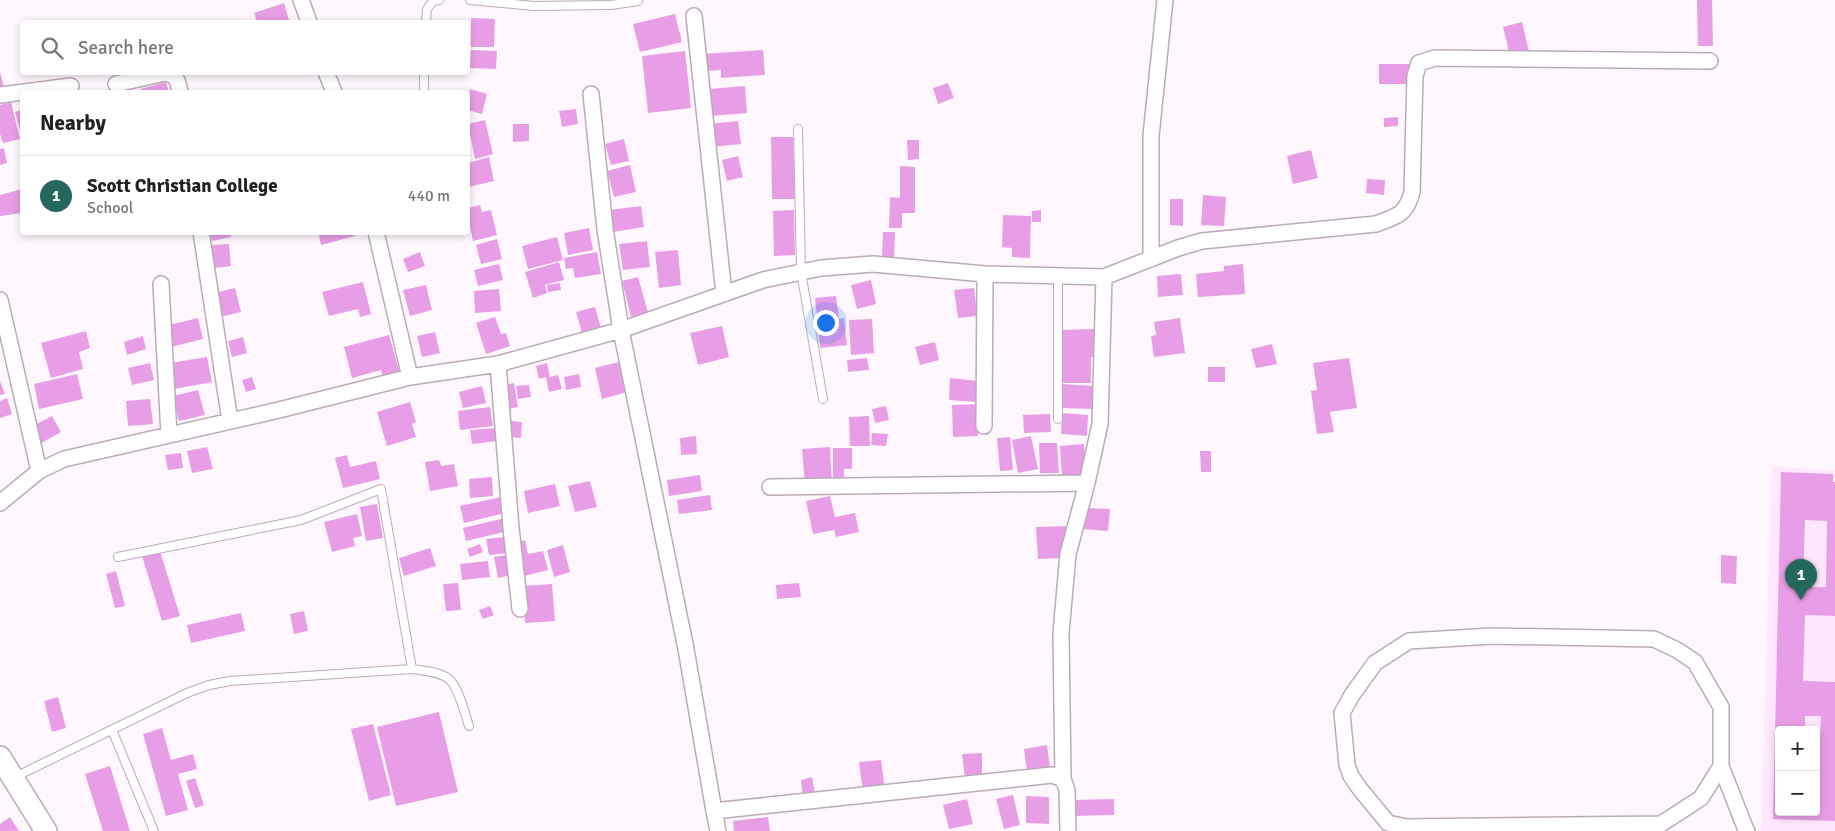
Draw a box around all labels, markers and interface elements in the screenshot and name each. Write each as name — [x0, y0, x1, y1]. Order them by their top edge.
search box — [20, 20, 470, 75]
icon: search — [38, 34, 66, 62]
text: Search here — [78, 36, 174, 60]
text: Nearby — [40, 110, 106, 136]
text: Scott Christian College — [87, 174, 278, 198]
text: 1 — [52, 186, 60, 206]
text: 440 m — [408, 186, 450, 206]
text: School — [87, 198, 133, 218]
your location — [813, 310, 839, 336]
pin: 1 — [1785, 559, 1817, 600]
map controls — [1775, 726, 1820, 816]
button: + — [1775, 726, 1820, 771]
button: − — [1775, 771, 1820, 816]

